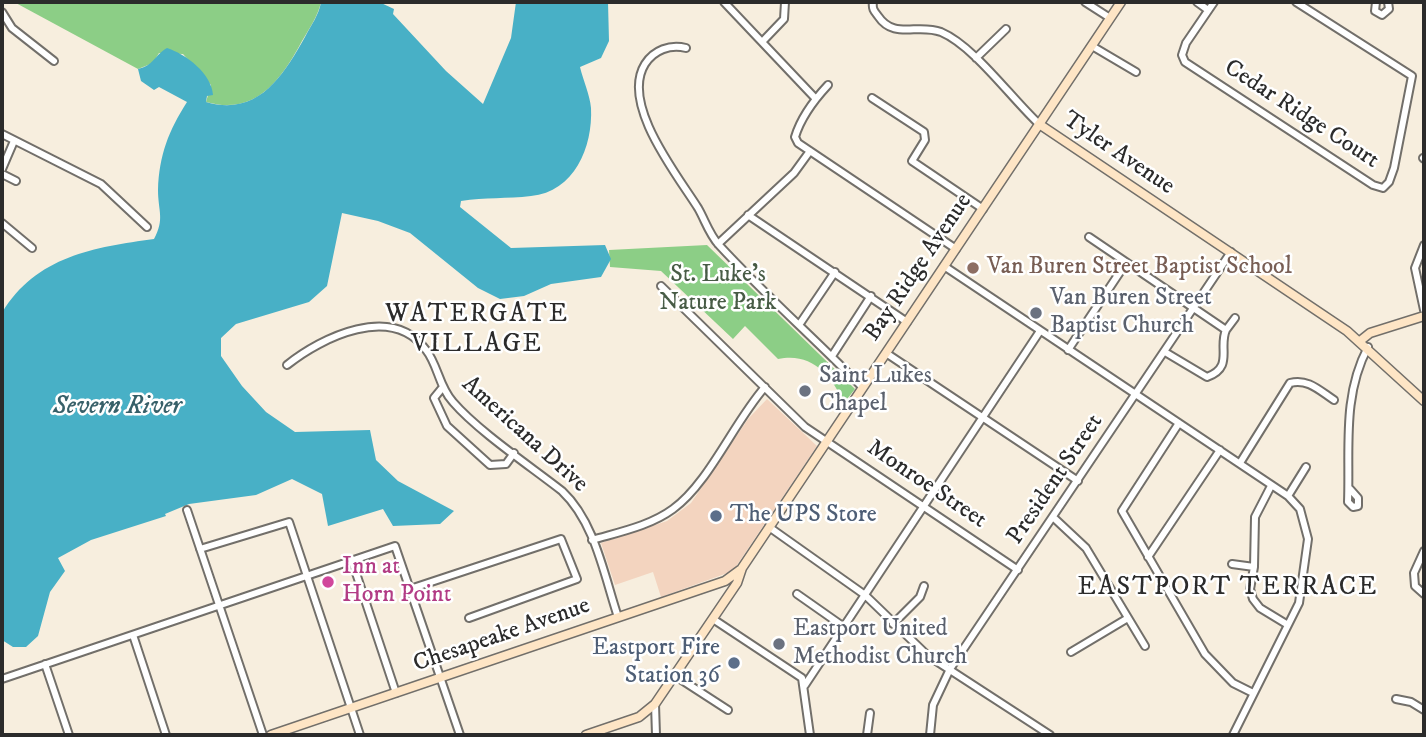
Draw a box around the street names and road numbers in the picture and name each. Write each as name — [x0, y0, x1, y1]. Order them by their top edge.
street label: Cedar Ridge Court — [1218, 54, 1384, 176]
street label: Tyler Avenue — [1057, 106, 1179, 202]
street label: Bay Ridge Avenue — [859, 189, 979, 347]
street label: Americana Drive — [455, 371, 593, 499]
street label: President Street — [1002, 409, 1110, 551]
street label: Monroe Street — [861, 434, 991, 536]
street label: Chesapeake Avenue — [410, 592, 594, 680]

